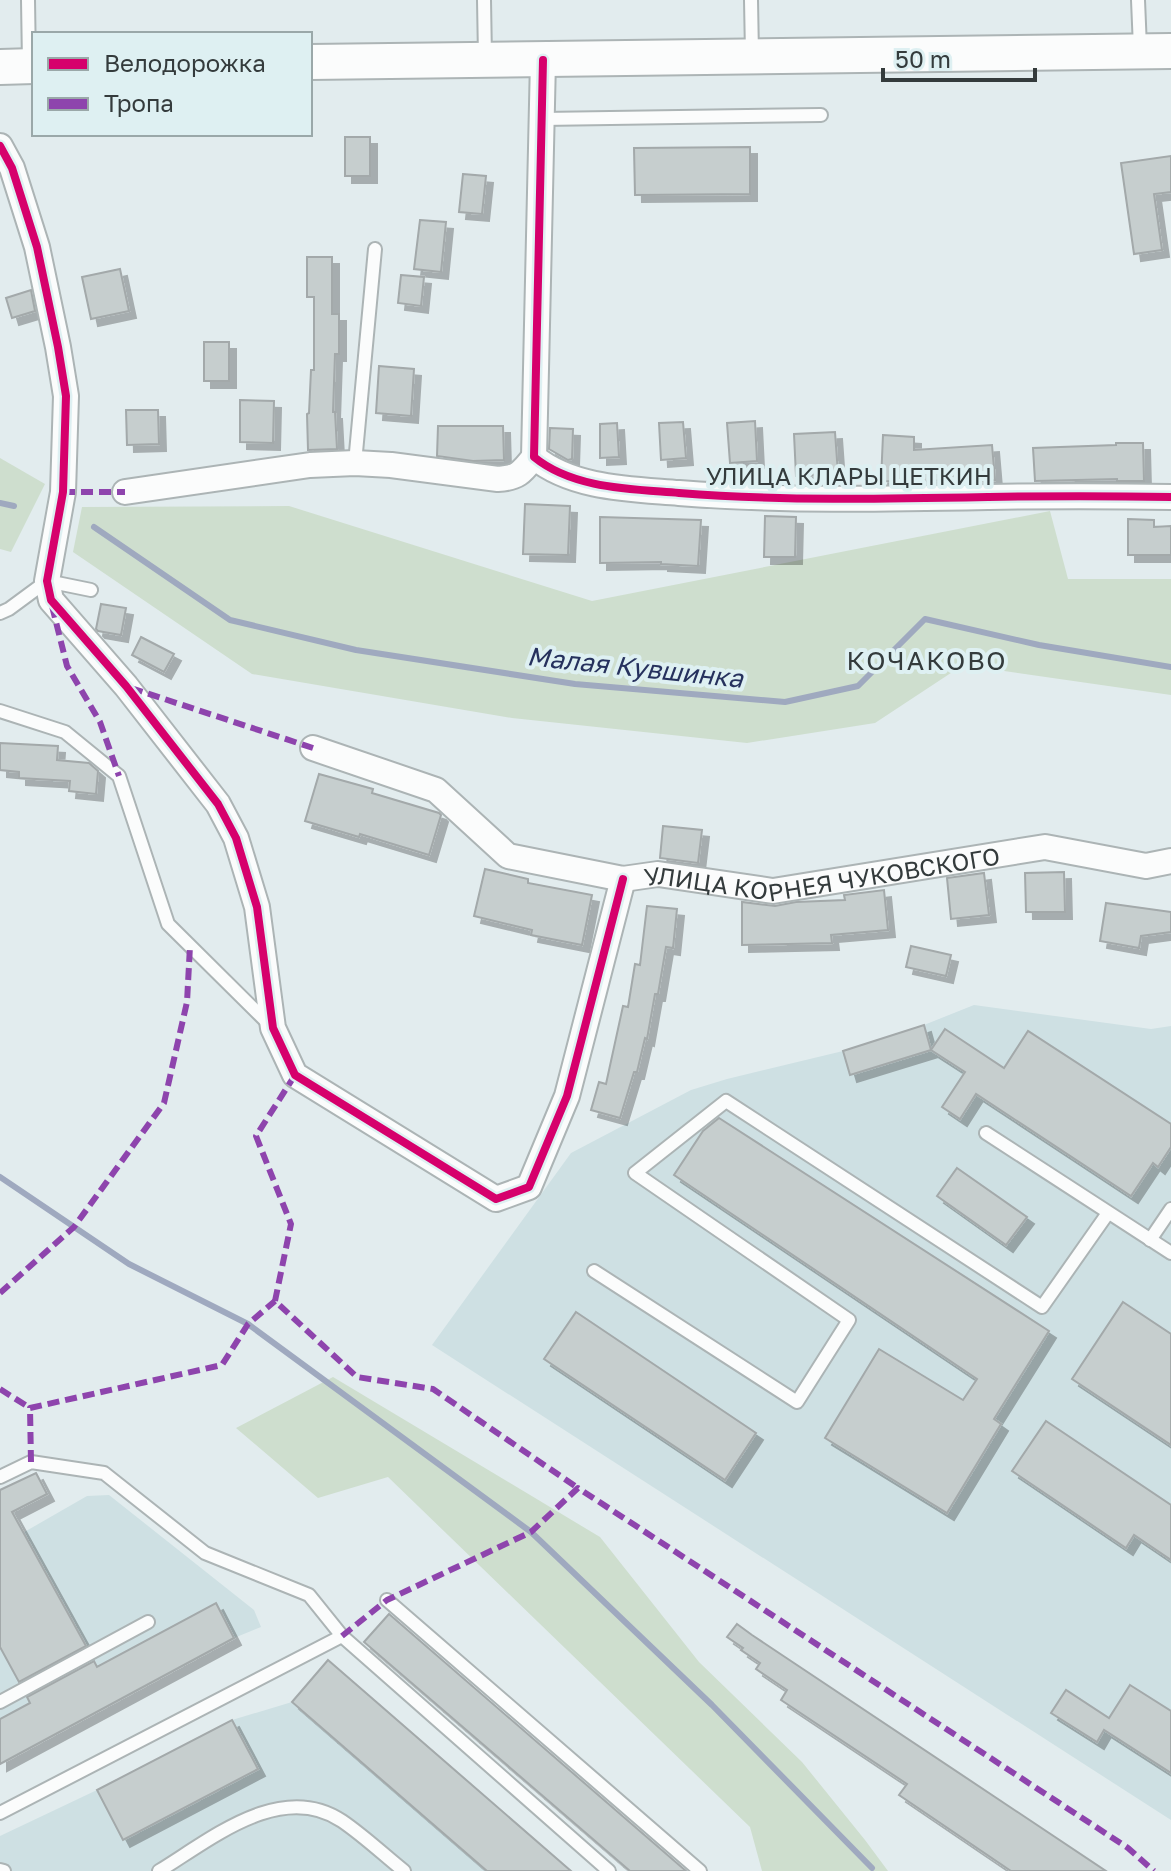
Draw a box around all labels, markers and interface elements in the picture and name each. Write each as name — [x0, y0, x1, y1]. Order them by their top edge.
legend — [32, 32, 312, 136]
scale bar — [883, 32, 1035, 82]
text: 50 m — [895, 44, 951, 73]
text: Велодорожка — [104, 48, 266, 77]
text: Тропа — [104, 88, 174, 117]
street label: УЛИЦА КЛАРЫ ЦЕТКИН — [706, 461, 992, 490]
water label: Малая Кувшинка — [526, 640, 746, 694]
district label: КОЧАКОВО — [846, 645, 1008, 676]
street label: УЛИЦА КОРНЕЯ ЧУКОВСКОГО — [642, 840, 1002, 906]

